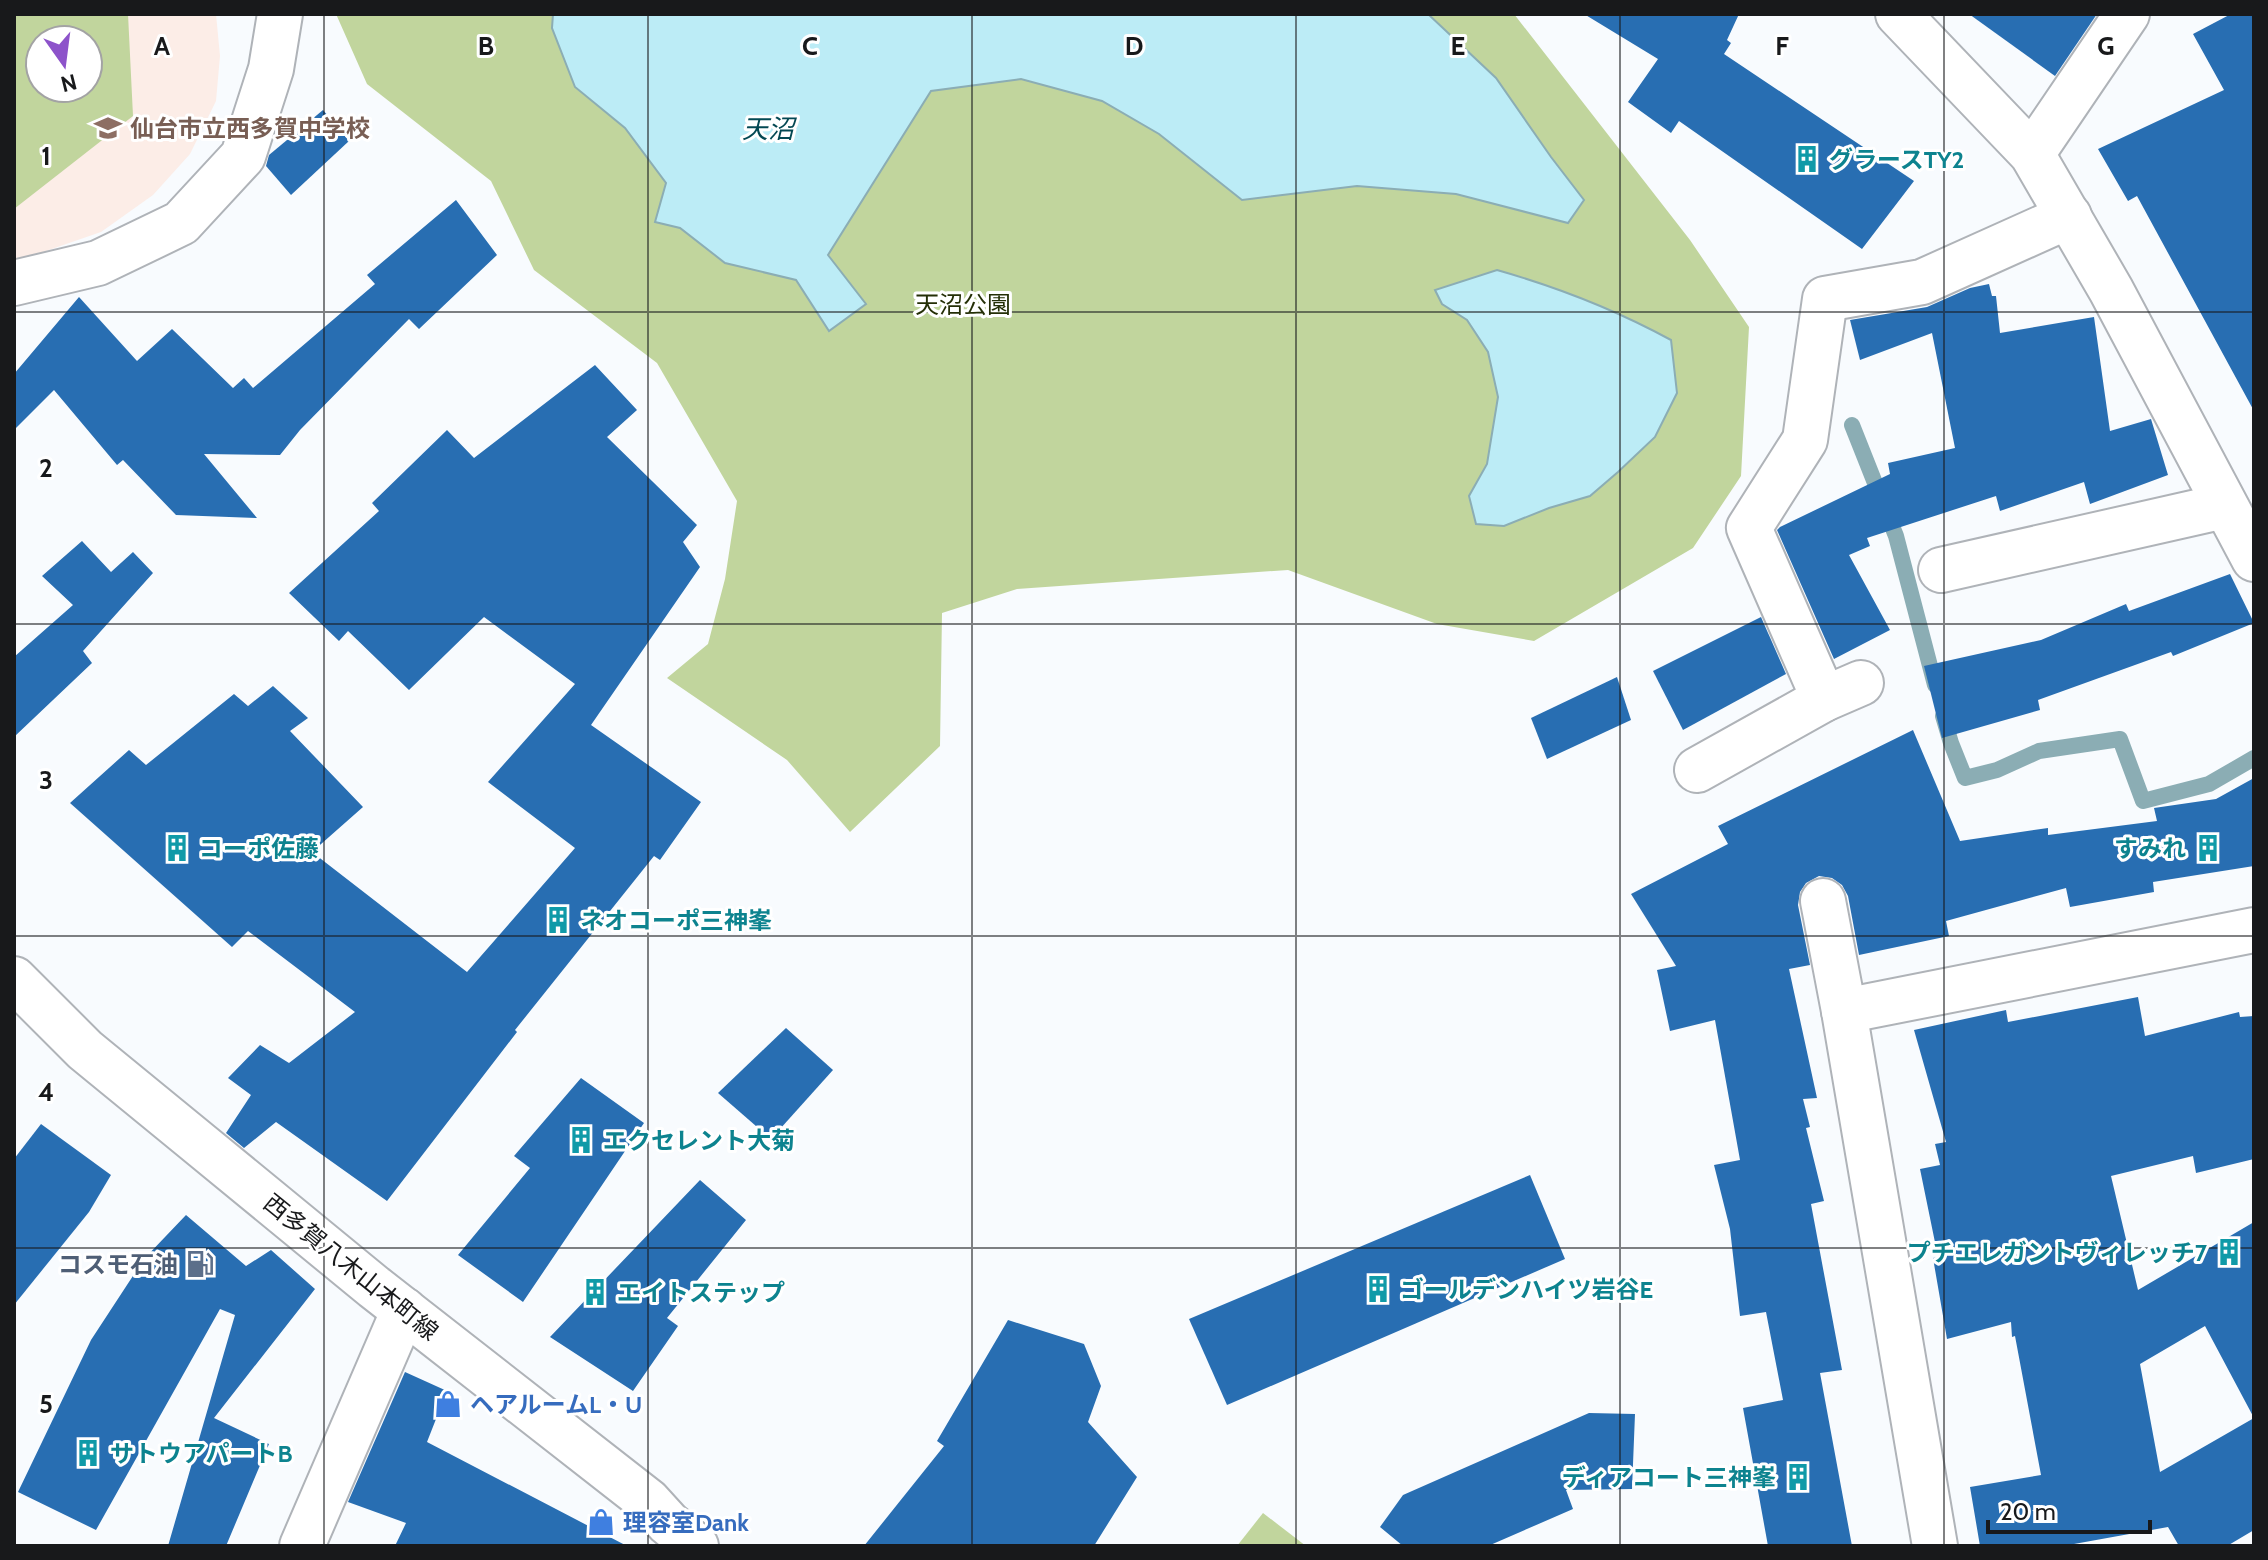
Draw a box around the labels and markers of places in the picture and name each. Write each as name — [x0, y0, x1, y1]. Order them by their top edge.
school or university icon: 仙台市立西多賀中学校 — [93, 113, 123, 143]
place label: 仙台市立西多賀中学校 — [130, 114, 370, 143]
building icon: グラースTY2 — [1792, 144, 1822, 174]
place label: グラースTY2 — [1829, 145, 1964, 174]
building icon: コーポ佐藤 — [162, 833, 192, 863]
building icon: すみれ — [2193, 833, 2223, 863]
place label: コーポ佐藤 — [199, 834, 319, 863]
place label: すみれ — [2114, 834, 2186, 863]
building icon: ネオコーポ三神峯 — [543, 905, 573, 935]
place label: ネオコーポ三神峯 — [580, 906, 772, 935]
building icon: エクセレント大菊 — [566, 1125, 596, 1155]
place label: エクセレント大菊 — [603, 1126, 795, 1155]
building icon: プチエレガントヴィレッチ7 — [2214, 1237, 2244, 1267]
place label: プチエレガントヴィレッチ7 — [1907, 1238, 2208, 1267]
fuel station icon: コスモ石油 — [185, 1249, 215, 1279]
place label: コスモ石油 — [58, 1250, 178, 1279]
building icon: ゴールデンハイツ岩谷E — [1363, 1274, 1393, 1304]
place label: ゴールデンハイツ岩谷E — [1400, 1275, 1653, 1304]
building icon: エイトステップ — [580, 1277, 610, 1307]
place label: エイトステップ — [617, 1278, 785, 1307]
shop icon: ヘアルームL・U — [433, 1389, 463, 1419]
place label: ヘアルームL・U — [470, 1390, 642, 1419]
building icon: サトウアパートB — [73, 1438, 103, 1468]
place label: サトウアパートB — [110, 1439, 293, 1468]
building icon: ディアコート三神峯 — [1783, 1462, 1813, 1492]
place label: ディアコート三神峯 — [1562, 1463, 1776, 1492]
shop icon: 理容室Dank — [586, 1507, 616, 1537]
place label: 理容室Dank — [623, 1508, 749, 1537]

